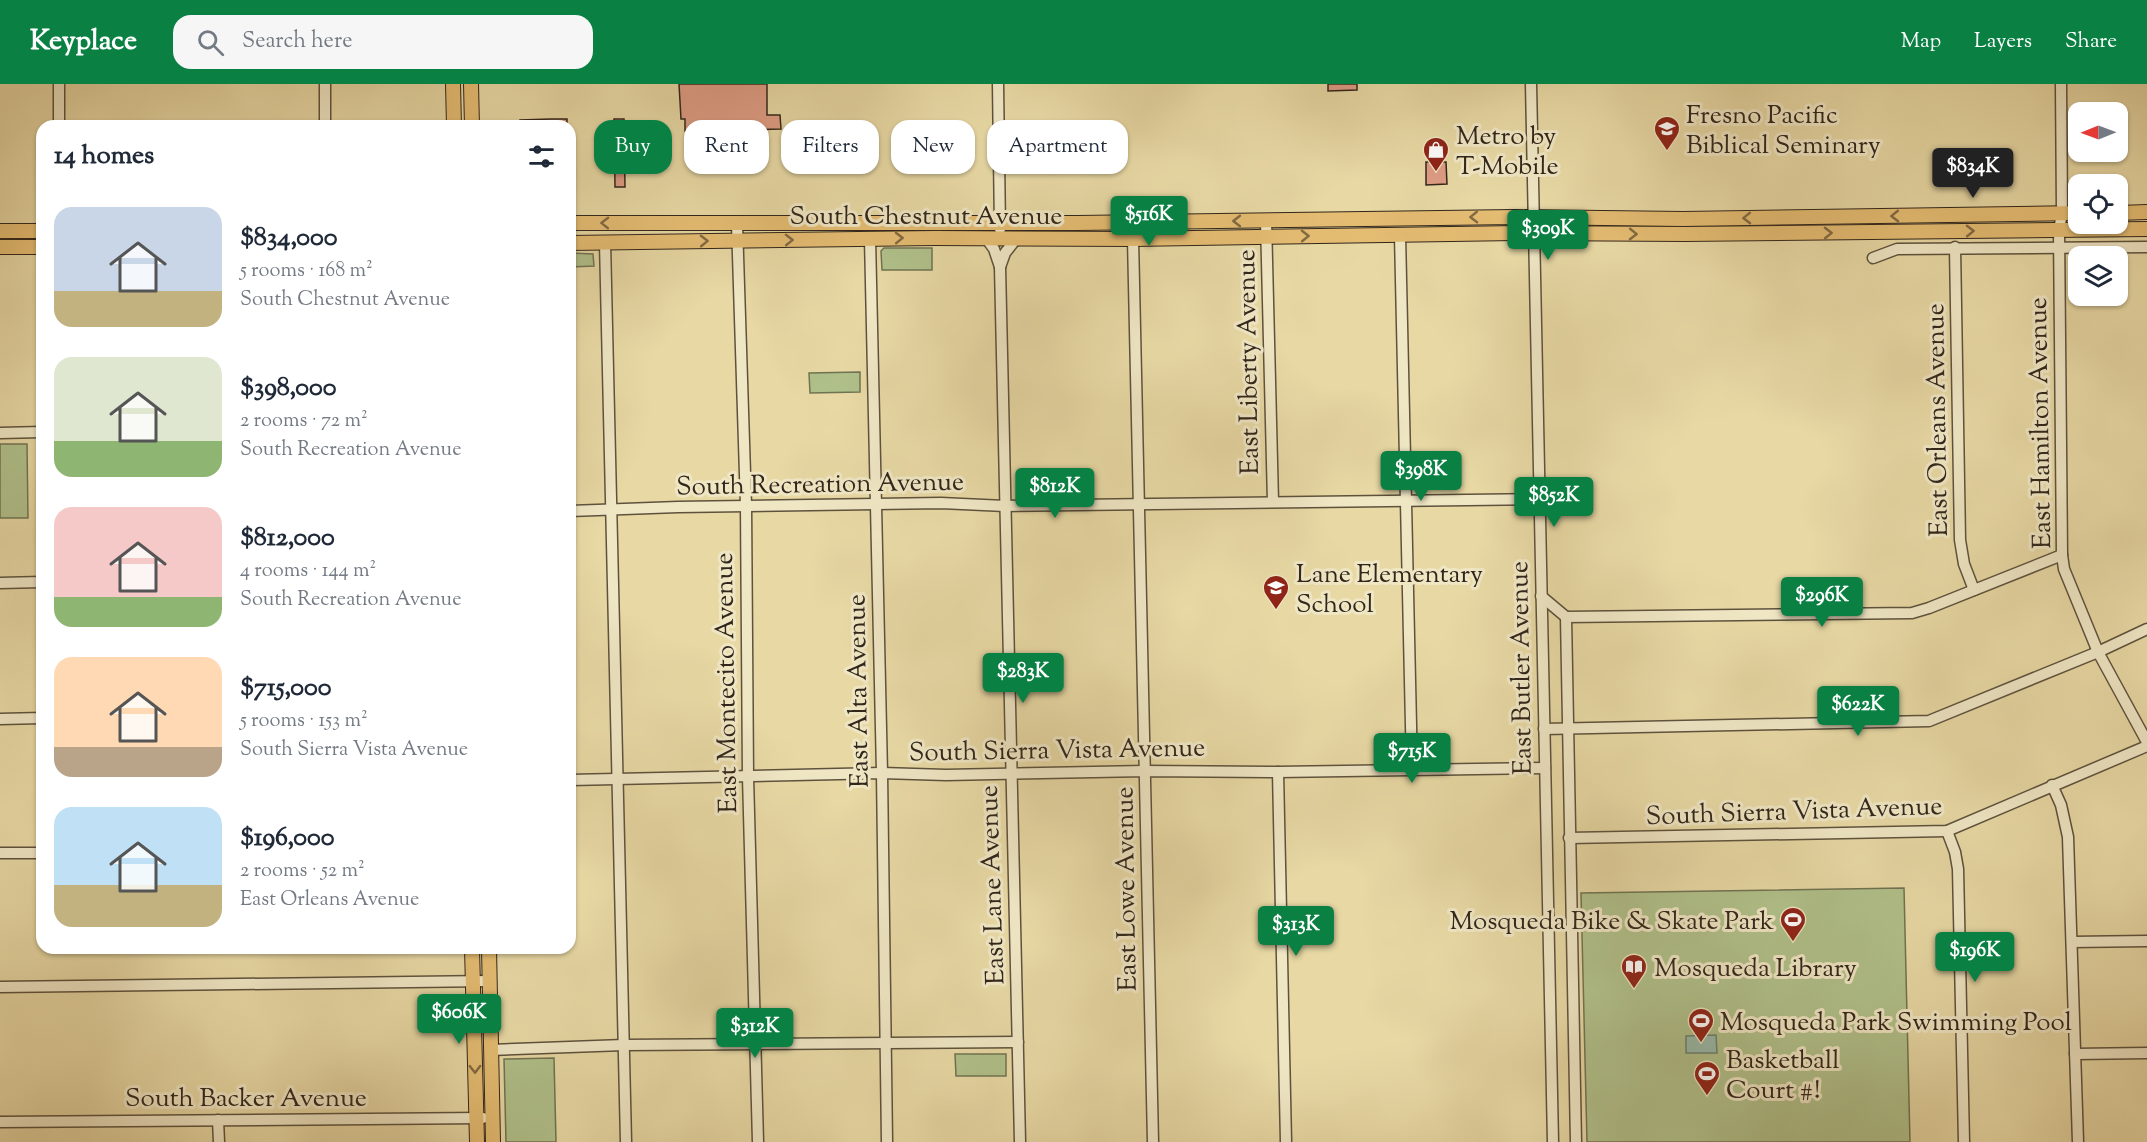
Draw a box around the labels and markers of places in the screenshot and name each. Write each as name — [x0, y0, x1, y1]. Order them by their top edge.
place label: Fresno Pacific Biblical Seminary — [1686, 98, 1881, 165]
school or university icon: Fresno Pacific Biblical Seminary — [1652, 114, 1682, 152]
place label: Metro by T-Mobile — [1456, 119, 1559, 186]
shop icon: Metro by T-Mobile — [1421, 135, 1451, 173]
pin: $834K — [1931, 148, 2015, 199]
pin: $516K — [1107, 196, 1191, 247]
pin: $309K — [1506, 210, 1590, 261]
pin: $398K — [1379, 451, 1463, 502]
pin: $812K — [1013, 468, 1097, 519]
pin: $852K — [1512, 477, 1596, 528]
place label: Lane Elementary School — [1296, 557, 1483, 624]
school or university icon: Lane Elementary School — [1261, 573, 1291, 611]
pin: $296K — [1780, 577, 1864, 628]
pin: $283K — [981, 653, 1065, 704]
pin: $622K — [1816, 686, 1900, 737]
pin: $715K — [1370, 733, 1454, 784]
place label: Mosqueda Bike & Skate Park — [1449, 904, 1774, 941]
sports icon: Mosqueda Bike & Skate Park — [1778, 905, 1808, 943]
pin: $313K — [1254, 906, 1338, 957]
pin: $196K — [1933, 932, 2017, 983]
place label: Mosqueda Library — [1654, 951, 1857, 988]
library icon: Mosqueda Library — [1619, 952, 1649, 990]
pin: $606K — [417, 994, 501, 1045]
place label: Mosqueda Park Swimming Pool — [1720, 1005, 2072, 1042]
sports icon: Mosqueda Park Swimming Pool — [1686, 1006, 1716, 1044]
pin: $312K — [713, 1008, 797, 1059]
place label: Basketball Court #! — [1726, 1043, 1840, 1110]
sports icon: Basketball Court #! — [1692, 1059, 1722, 1097]

